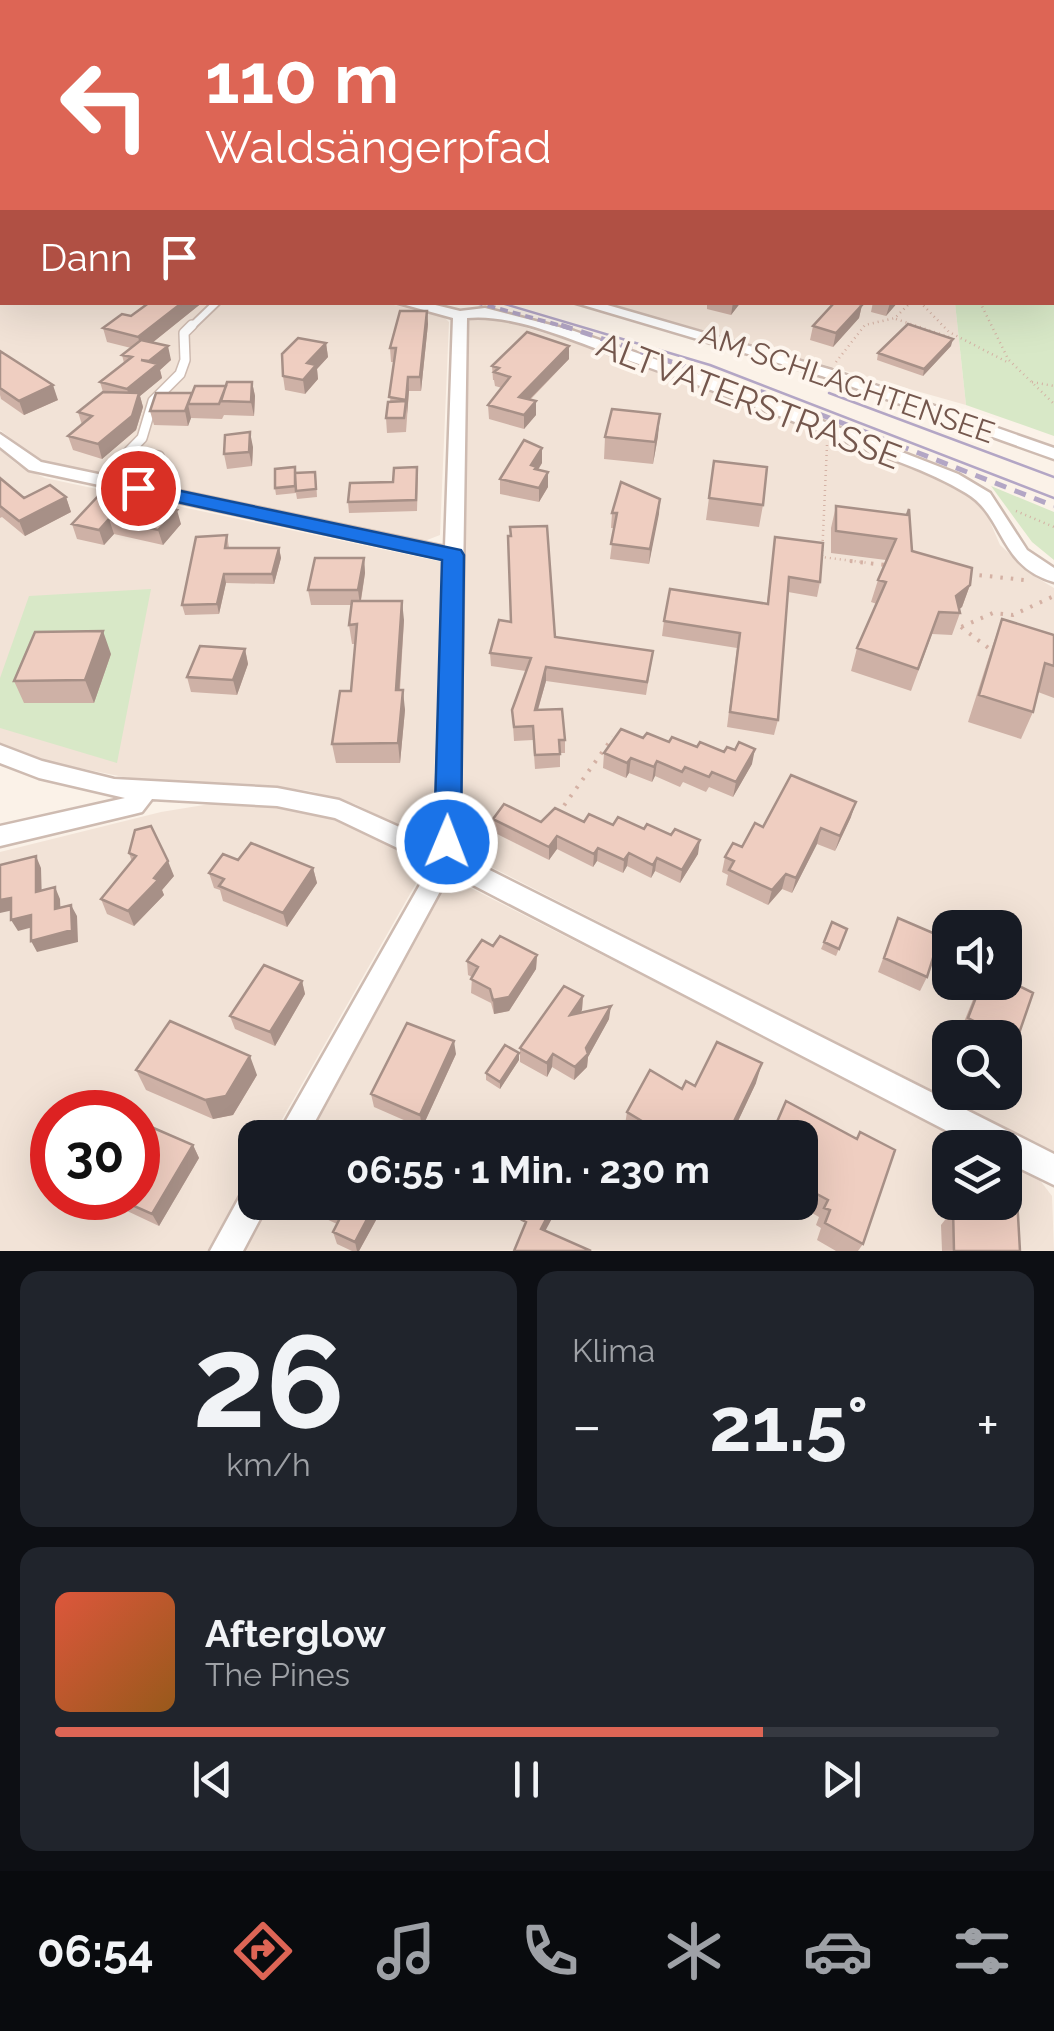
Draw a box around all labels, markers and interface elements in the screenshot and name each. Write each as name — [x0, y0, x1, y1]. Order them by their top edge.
text: 110 m — [205, 37, 399, 119]
icon: left — [40, 40, 170, 170]
text: Waldsängerpfad — [205, 121, 552, 174]
icon: arrive — [152, 230, 207, 285]
text: Dann — [40, 235, 132, 280]
street label: AM SCHLACHTENSEE — [695, 317, 999, 450]
street label: ALTVATERSTRASSE — [591, 324, 907, 477]
pin — [96, 446, 181, 531]
icon: arrive — [111, 461, 166, 516]
position arrow — [395, 790, 499, 894]
map controls — [932, 910, 1022, 1220]
button: sound — [932, 910, 1022, 1000]
button: search — [932, 1020, 1022, 1110]
speed limit sign: 30 — [30, 1090, 160, 1220]
button: layers — [932, 1130, 1022, 1220]
text: 06:55 · 1 Min. · 230 m — [346, 1147, 710, 1192]
text: 26 — [192, 1305, 345, 1457]
text: Klima — [572, 1332, 655, 1369]
text: 21.5° — [709, 1380, 868, 1469]
text: − — [572, 1393, 602, 1458]
text: + — [976, 1393, 999, 1458]
text: km/h — [226, 1446, 311, 1483]
text: Afterglow — [205, 1611, 386, 1656]
text: The Pines — [205, 1656, 350, 1693]
icon: previous — [185, 1752, 240, 1807]
icon: pause — [499, 1752, 554, 1807]
icon: next — [814, 1752, 869, 1807]
icon: directions — [228, 1916, 298, 1986]
icon: music — [371, 1916, 441, 1986]
icon: phone — [515, 1916, 585, 1986]
icon: climate — [659, 1916, 729, 1986]
icon: car — [803, 1916, 873, 1986]
icon: filters — [947, 1916, 1017, 1986]
text: 06:54 — [37, 1925, 154, 1978]

